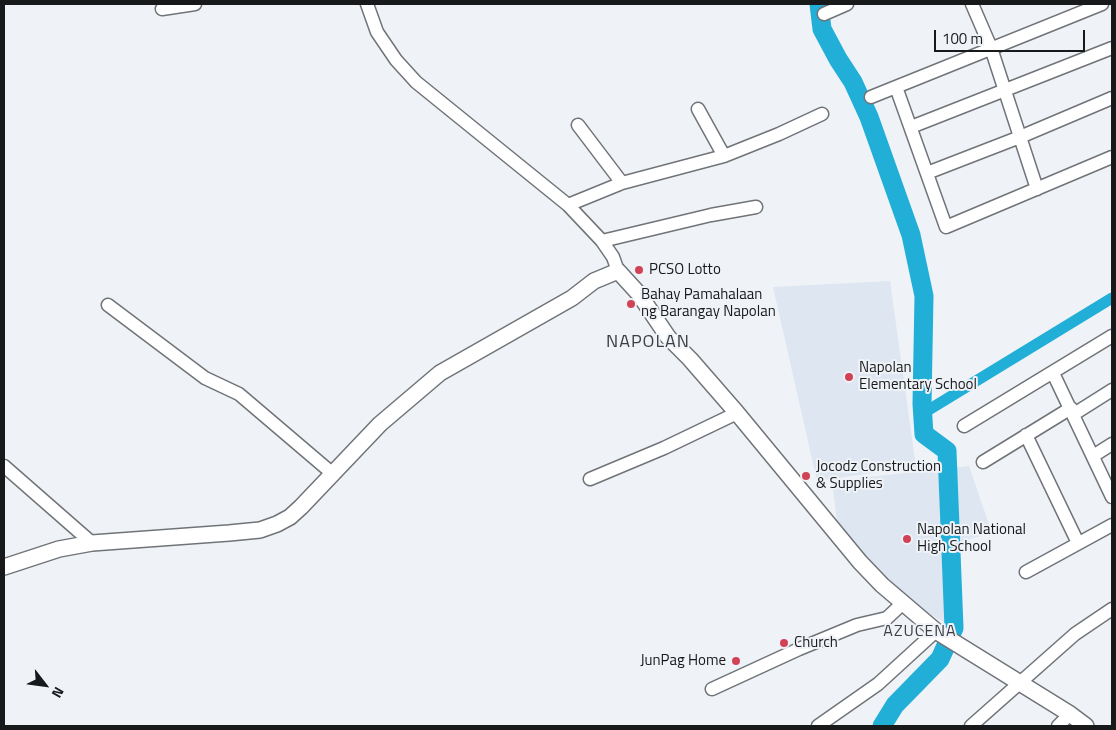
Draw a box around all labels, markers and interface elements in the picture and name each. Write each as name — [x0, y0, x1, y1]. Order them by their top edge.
scale bar — [936, 20, 1087, 52]
text: 100 m — [942, 27, 983, 50]
place label: PCSO Lotto — [649, 261, 721, 279]
marker: PCSO Lotto — [633, 264, 645, 276]
place label: Bahay Pamahalaan ng Barangay Napolan — [641, 286, 776, 321]
marker: Bahay Pamahalaan ng Barangay Napolan — [625, 298, 637, 310]
district label: NAPOLAN — [605, 332, 691, 354]
place label: Napolan Elementary School — [859, 359, 977, 394]
marker: Napolan Elementary School — [843, 371, 855, 383]
place label: Jocodz Construction & Supplies — [816, 458, 941, 493]
marker: Jocodz Construction & Supplies — [800, 470, 812, 482]
place label: Napolan National High School — [917, 521, 1026, 556]
marker: Napolan National High School — [901, 533, 913, 545]
district label: AZUCENA — [882, 622, 958, 642]
place label: Church — [794, 634, 838, 652]
marker: Church — [778, 637, 790, 649]
place label: JunPag Home — [640, 652, 726, 670]
marker: JunPag Home — [730, 655, 742, 667]
north arrow — [20, 660, 70, 710]
text: N — [47, 683, 70, 702]

